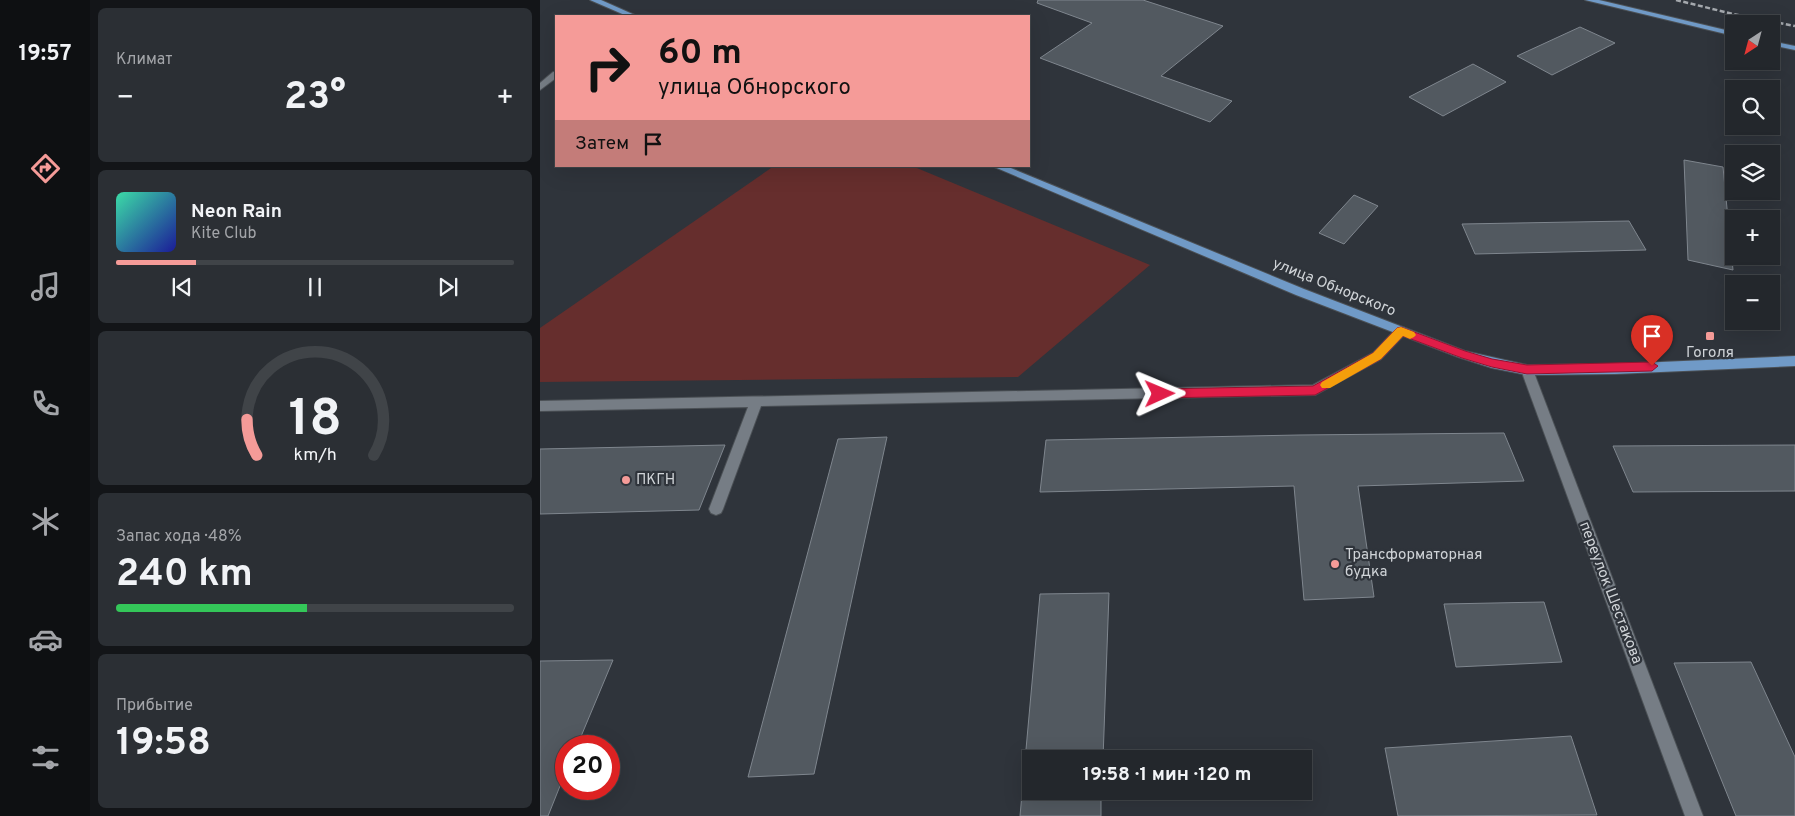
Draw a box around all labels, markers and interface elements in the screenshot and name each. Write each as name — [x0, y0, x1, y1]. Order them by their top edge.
north arrow — [1725, 15, 1780, 70]
map controls — [1725, 15, 1780, 330]
text: 60 m — [658, 32, 742, 76]
icon: right — [575, 35, 640, 100]
text: 19:57 — [19, 41, 71, 68]
text: Климат — [116, 50, 173, 70]
text: 23° — [284, 74, 346, 123]
text: улица Обнорского — [658, 75, 851, 102]
button: search — [1725, 80, 1780, 135]
text: − — [116, 81, 134, 117]
text: + — [496, 81, 514, 117]
icon: arrive — [639, 130, 667, 158]
text: Затем — [575, 132, 629, 156]
button: layers — [1725, 145, 1780, 200]
icon: directions — [28, 151, 63, 186]
text: Neon Rain — [191, 200, 282, 224]
button: + — [1725, 210, 1780, 265]
text: Kite Club — [191, 224, 256, 244]
street label: улица Обнорского — [1270, 255, 1398, 321]
icon: music — [28, 269, 63, 304]
icon: previous — [168, 273, 196, 301]
icon: pause — [301, 273, 329, 301]
icon: next — [434, 273, 462, 301]
button: − — [1725, 275, 1780, 330]
pin — [1631, 315, 1673, 366]
icon: arrive — [1638, 322, 1666, 350]
marker: Гоголя — [1704, 330, 1716, 342]
place label: Гоголя — [1686, 344, 1734, 363]
position arrow — [1133, 367, 1185, 419]
icon: phone — [28, 386, 63, 421]
text: 18 — [288, 388, 342, 454]
text: km/h — [293, 444, 337, 467]
place label: ПКГН — [636, 471, 675, 490]
marker: ПКГН — [620, 474, 632, 486]
icon: climate — [28, 504, 63, 539]
street label: переулок Шестакова — [1574, 519, 1646, 667]
text: Запас хода · 48% — [116, 527, 242, 547]
place label: Трансформаторная будка — [1345, 546, 1482, 582]
text: 240 km — [116, 551, 253, 600]
marker: Трансформаторная будка — [1329, 558, 1341, 570]
icon: car — [28, 622, 63, 657]
text: Прибытие — [116, 696, 193, 716]
text: 19:58 — [116, 720, 211, 769]
speed limit sign: 20 — [555, 735, 620, 800]
icon: filters — [28, 740, 63, 775]
text: 19:58 · 1 мин · 120 m — [1083, 763, 1251, 787]

